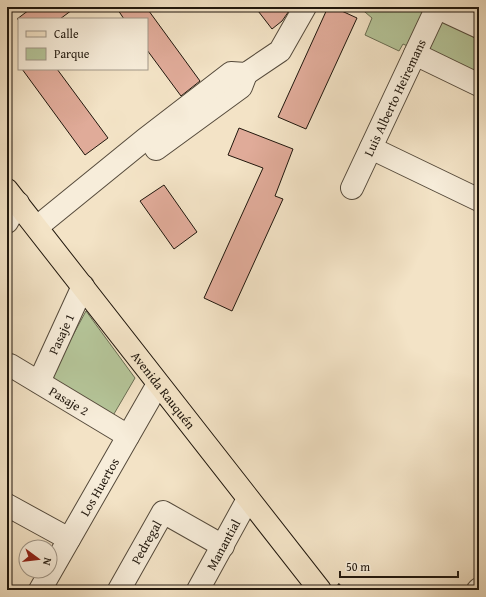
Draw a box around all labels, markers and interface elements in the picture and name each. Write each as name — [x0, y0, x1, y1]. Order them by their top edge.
legend — [18, 18, 148, 70]
text: Calle — [54, 25, 79, 42]
street label: Luis Alberto Heiremans — [359, 36, 431, 160]
text: Parque — [54, 45, 90, 62]
street label: Pasaje 1 — [44, 310, 79, 358]
street label: Avenida Rauquén — [127, 347, 200, 434]
street label: Pasaje 2 — [45, 382, 92, 420]
street label: Los Huertos — [75, 454, 124, 520]
street label: Manantial — [202, 515, 245, 574]
street label: Pedregal — [126, 517, 167, 568]
north arrow — [18, 539, 58, 579]
scale bar — [340, 553, 458, 579]
text: N — [39, 556, 56, 568]
text: 50 m — [346, 558, 370, 575]

